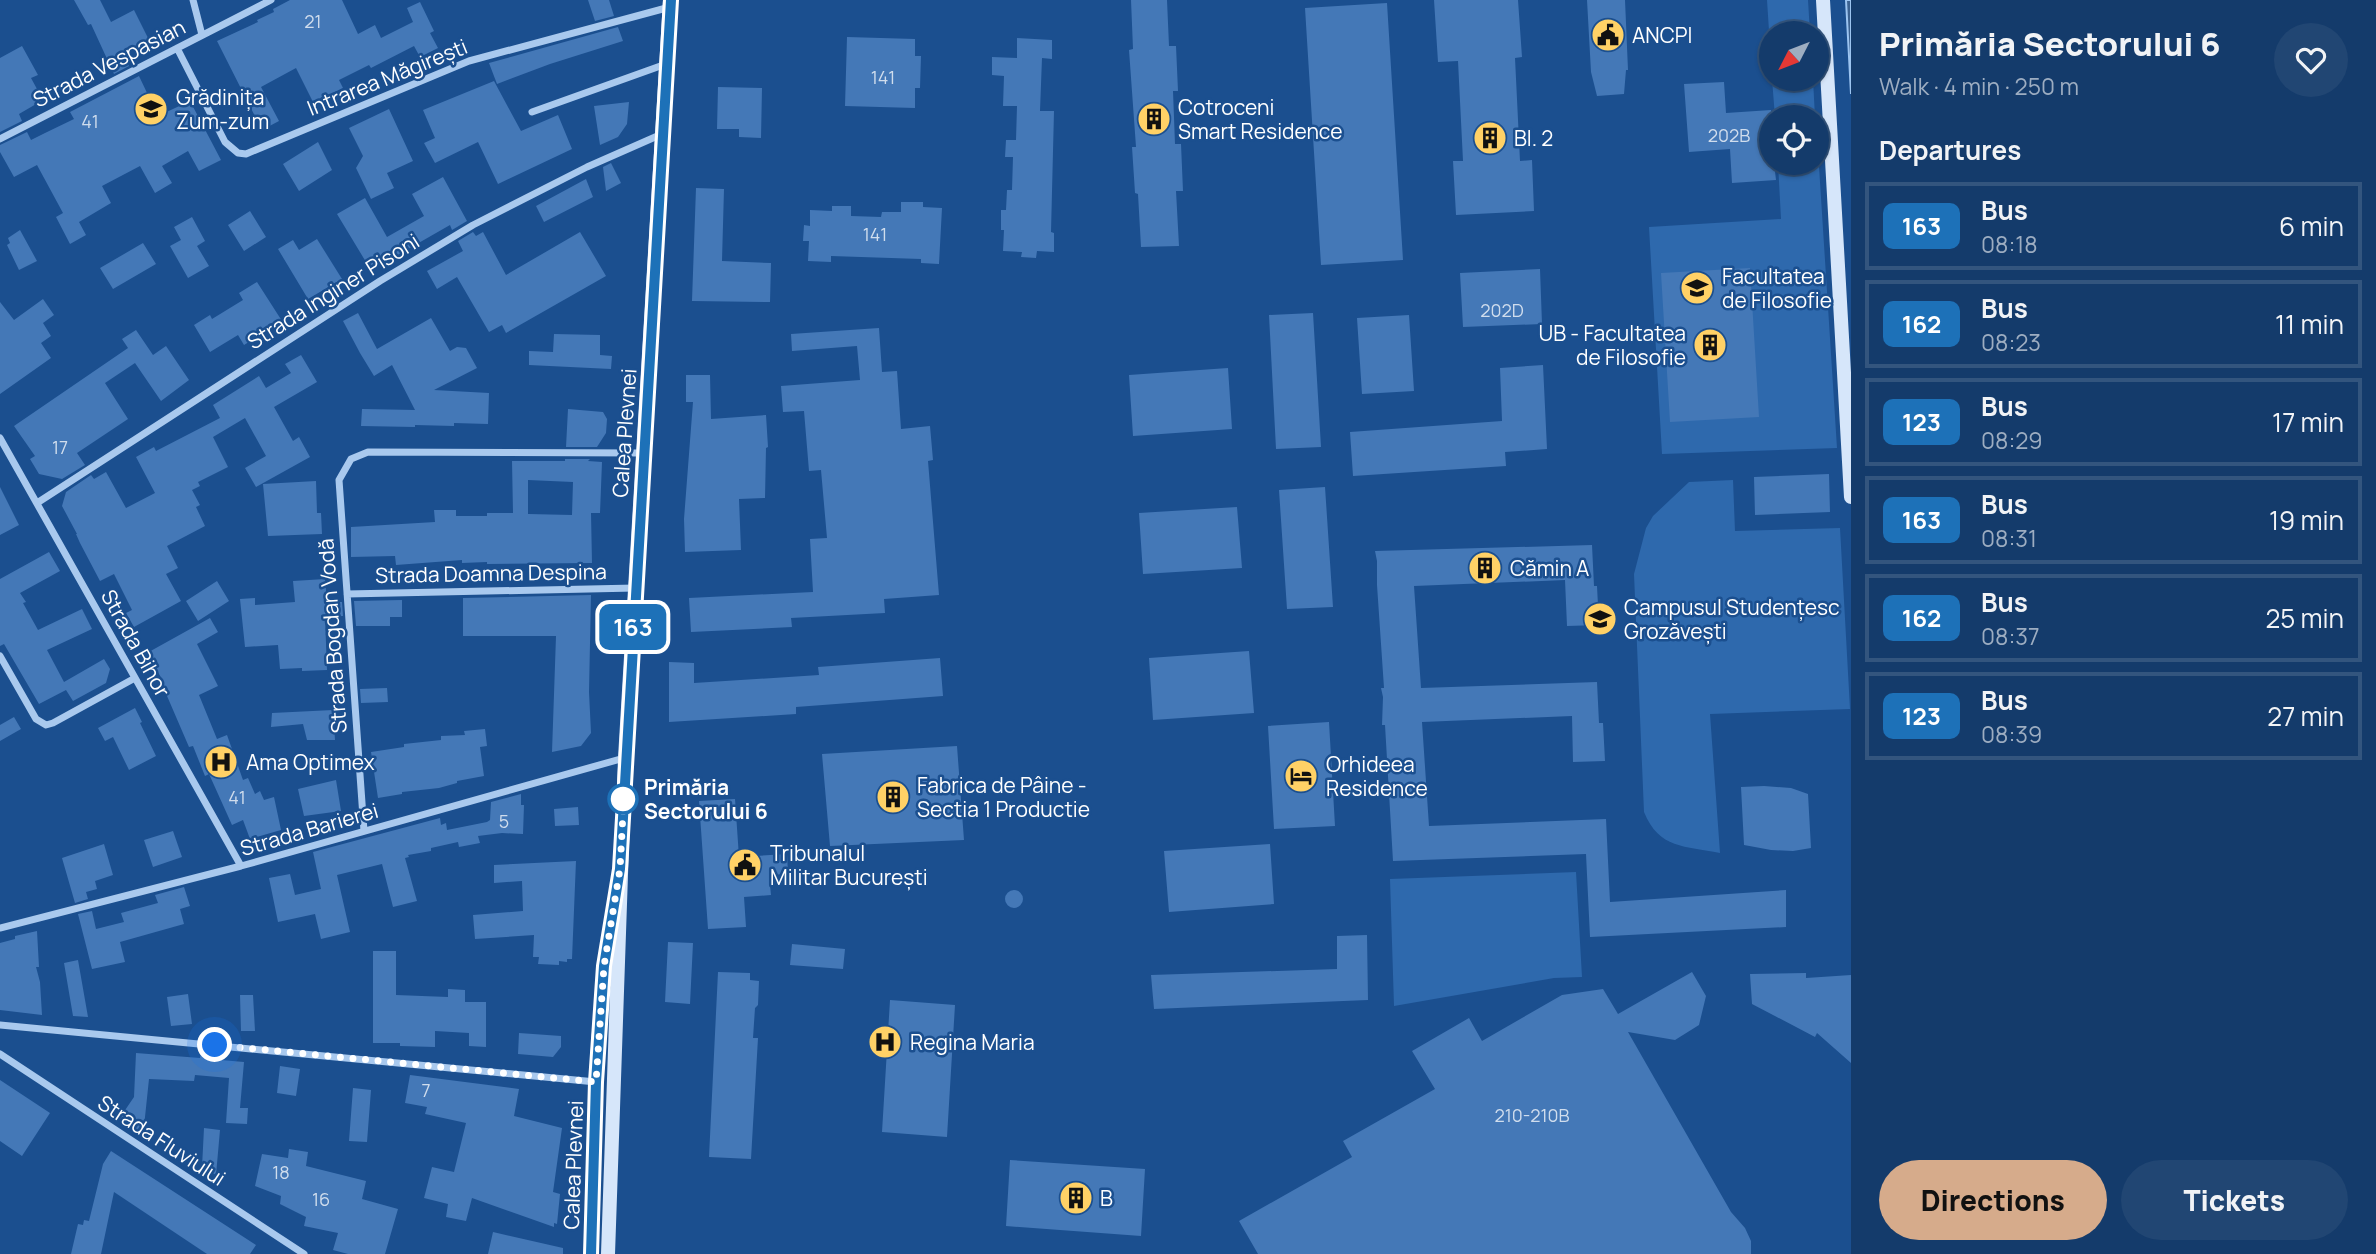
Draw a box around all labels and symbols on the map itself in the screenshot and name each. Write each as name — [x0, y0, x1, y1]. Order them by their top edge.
house number: 21 — [304, 9, 322, 33]
street label: Strada Vespasian — [28, 13, 190, 113]
public building icon: ANCPI — [1589, 16, 1627, 54]
place label: ANCPI — [1632, 21, 1692, 49]
north arrow — [1759, 21, 1829, 91]
street label: Intrarea Măgirești — [303, 32, 471, 122]
house number: 141 — [871, 65, 895, 89]
place label: Grădinița Zum-zum — [176, 83, 269, 135]
school or university icon: Grădinița Zum-zum — [132, 90, 170, 128]
place label: Cotroceni Smart Residence — [1178, 93, 1342, 145]
building icon: Cotroceni Smart Residence — [1135, 100, 1173, 138]
house number: 41 — [81, 109, 99, 133]
building icon: Bl. 2 — [1471, 119, 1509, 157]
house number: 202B — [1708, 123, 1750, 147]
place label: Bl. 2 — [1514, 124, 1553, 152]
house number: 141 — [863, 222, 887, 246]
street label: Strada Inginer Pisoni — [242, 227, 424, 355]
place label: Facultatea de Filosofie — [1722, 262, 1832, 314]
school or university icon: Facultatea de Filosofie — [1678, 269, 1716, 307]
house number: 202D — [1480, 298, 1524, 322]
place label: UB - Facultatea de Filosofie — [1539, 319, 1686, 371]
building icon: UB - Facultatea de Filosofie — [1691, 326, 1729, 364]
street label: Calea Plevnei — [606, 368, 642, 498]
house number: 17 — [52, 435, 68, 459]
street label: Strada Bogdan Vodă — [311, 538, 353, 734]
building icon: Cămin A — [1466, 549, 1504, 587]
place label: Cămin A — [1510, 554, 1589, 582]
street label: Strada Doamna Despina — [375, 557, 607, 589]
street label: Strada Bihor — [95, 584, 177, 702]
place label: Campusul Studențesc Grozăvești — [1624, 593, 1840, 645]
school or university icon: Campusul Studențesc Grozăvești — [1581, 600, 1619, 638]
line badge: 163 — [593, 604, 673, 650]
hospital icon: Ama Optimex — [202, 743, 240, 781]
place label: Ama Optimex — [246, 748, 375, 776]
place label: Orhideea Residence — [1326, 750, 1428, 802]
hotel icon: Orhideea Residence — [1282, 757, 1320, 795]
place label: Fabrica de Pâine - Sectia 1 Productie — [917, 771, 1090, 823]
place label: Primăria Sectorului 6 — [644, 773, 768, 825]
building icon: Fabrica de Pâine - Sectia 1 Productie — [874, 778, 912, 816]
marker: Primăria Sectorului 6 — [608, 784, 638, 814]
house number: 41 — [228, 785, 246, 809]
street label: Strada Barierei — [237, 796, 381, 862]
house number: 5 — [499, 809, 509, 833]
place label: Tribunalul Militar București — [770, 839, 928, 891]
public building icon: Tribunalul Militar București — [726, 846, 764, 884]
hospital icon: Regina Maria — [866, 1023, 904, 1061]
your location — [197, 1027, 232, 1062]
place label: Regina Maria — [910, 1028, 1035, 1056]
house number: 7 — [421, 1078, 431, 1102]
street label: Strada Fluviului — [93, 1088, 231, 1192]
street label: Calea Plevnei — [557, 1100, 589, 1230]
house number: 210-210B — [1494, 1103, 1570, 1127]
house number: 18 — [272, 1160, 290, 1184]
building icon: B — [1057, 1179, 1095, 1217]
place label: B — [1100, 1184, 1113, 1212]
house number: 16 — [312, 1187, 330, 1211]

